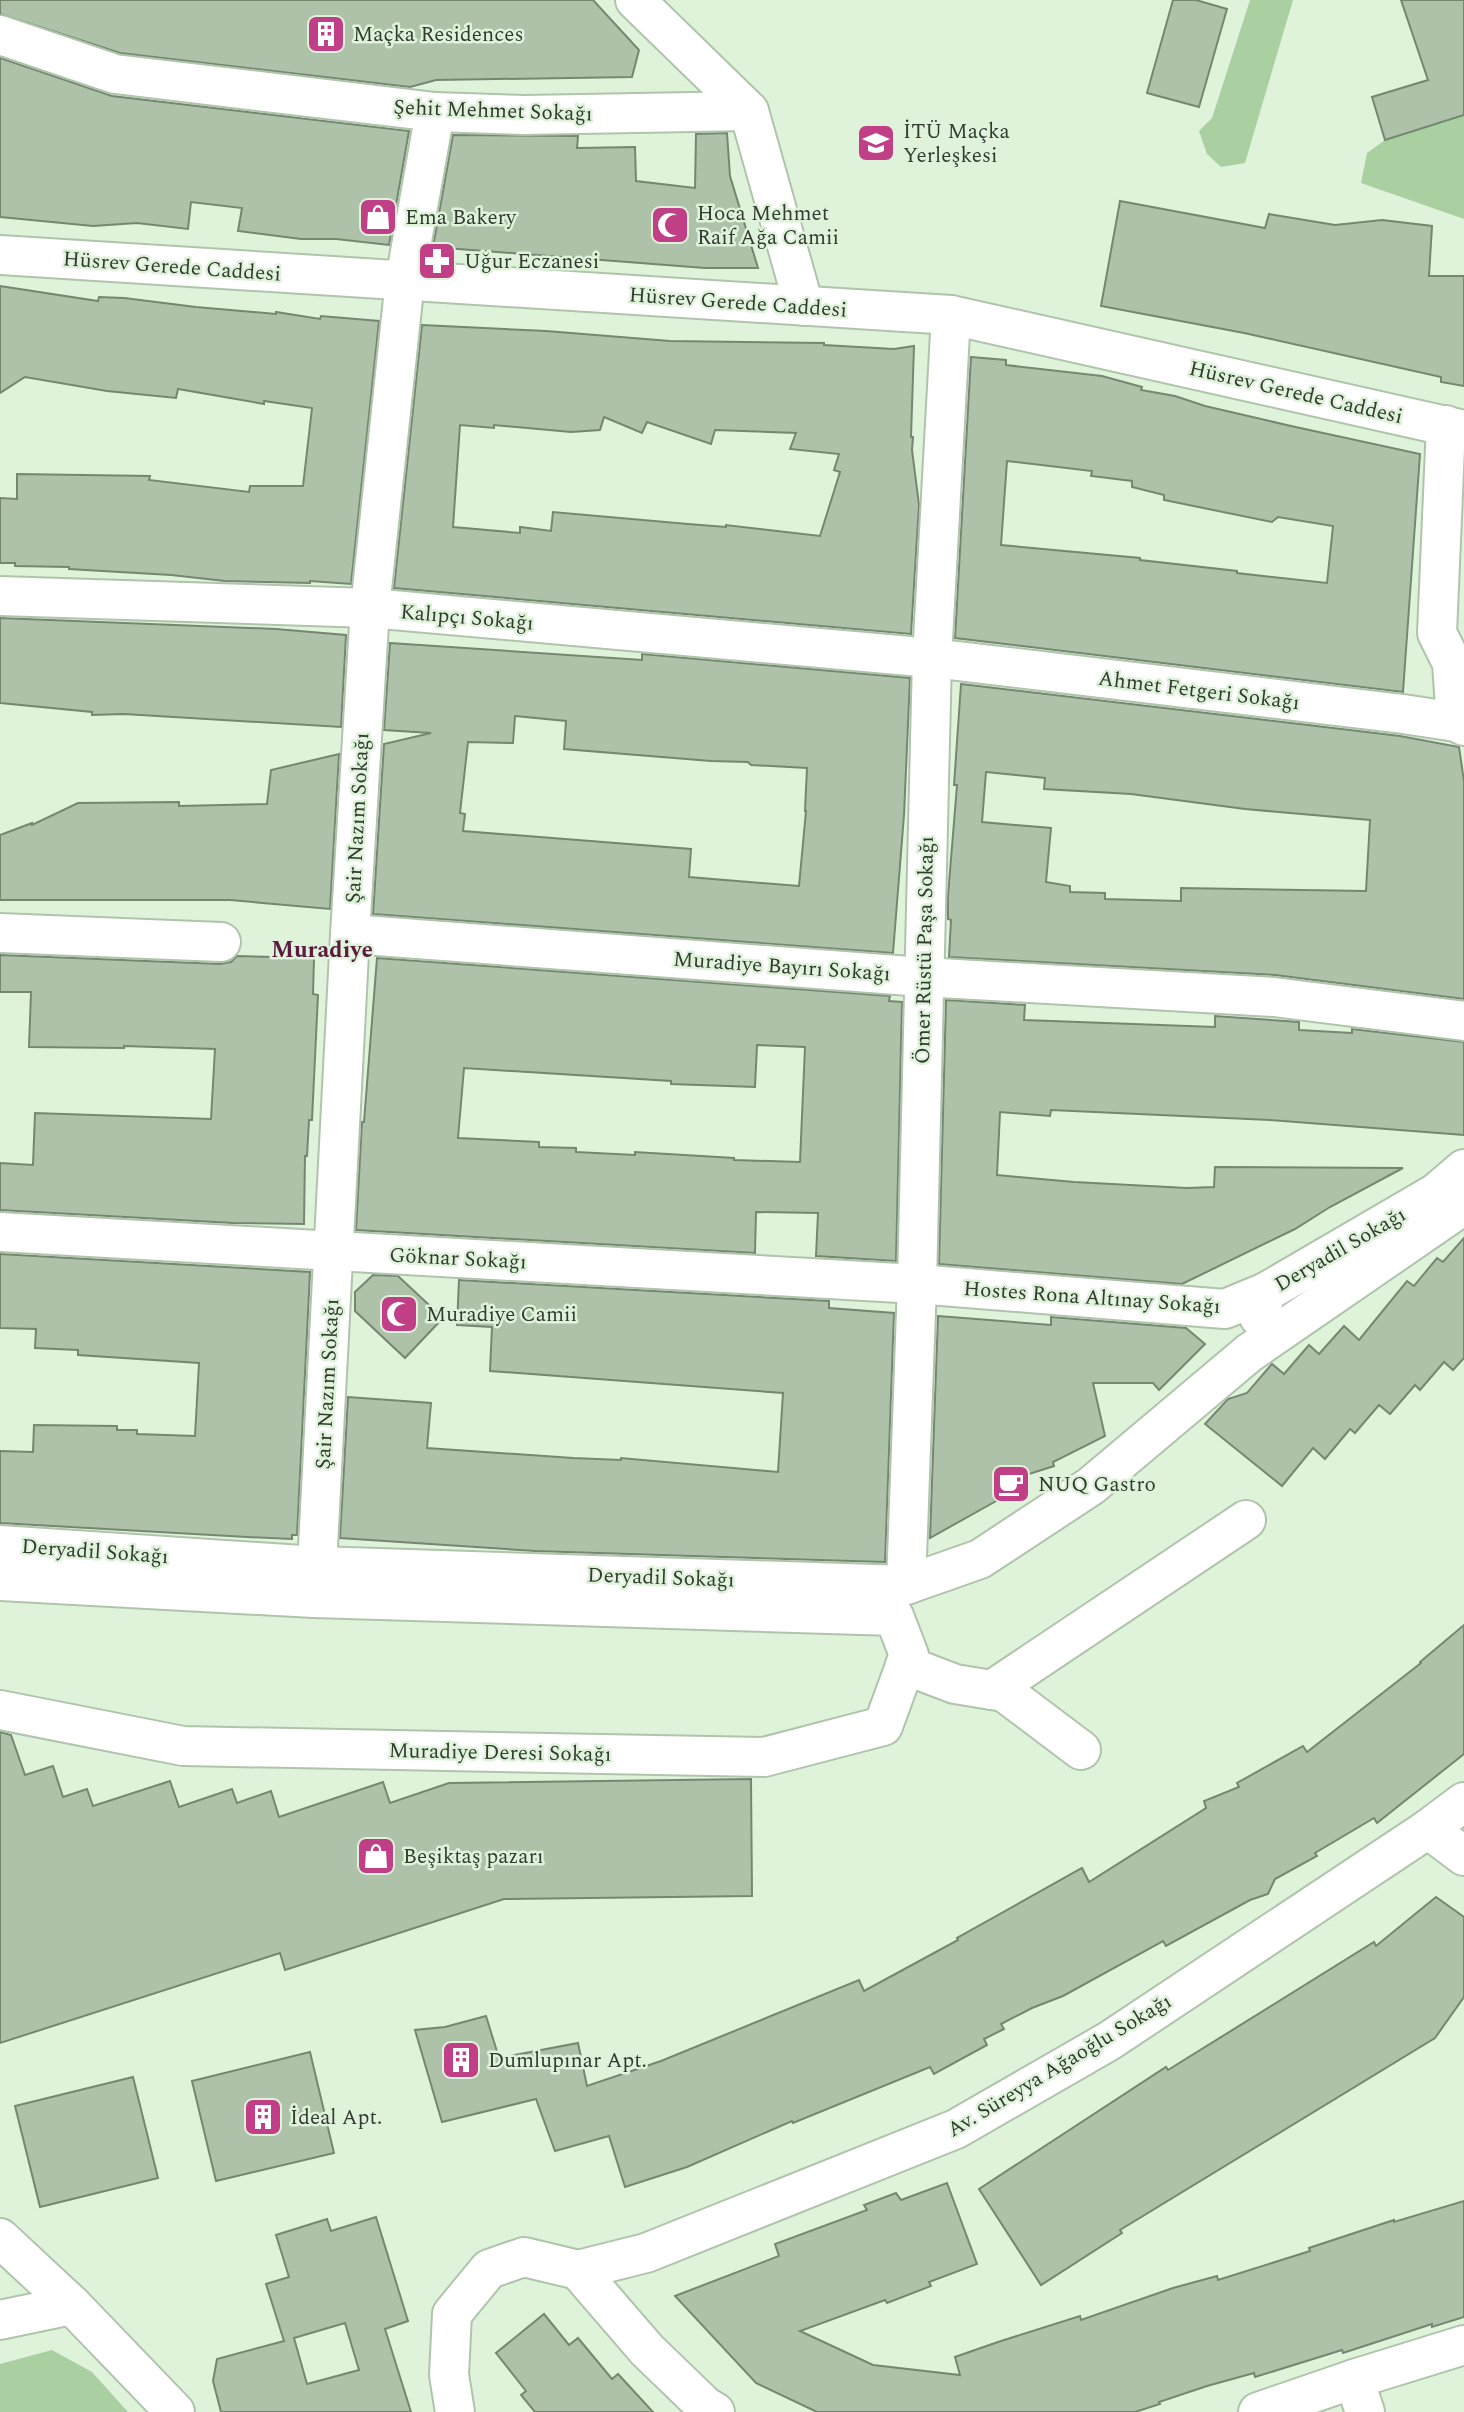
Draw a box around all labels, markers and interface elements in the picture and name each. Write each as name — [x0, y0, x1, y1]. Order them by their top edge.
building icon: Maçka Residences — [305, 13, 347, 55]
place label: Maçka Residences — [353, 19, 524, 51]
street label: Şehit Mehmet Sokağı — [393, 92, 593, 130]
place label: İTÜ Maçka Yerleşkesi — [903, 116, 1010, 172]
school or university icon: İTÜ Maçka Yerleşkesi — [855, 122, 897, 164]
shop icon: Ema Bakery — [357, 196, 399, 238]
place label: Hoca Mehmet Raif Ağa Camii — [697, 198, 839, 254]
place label: Ema Bakery — [405, 202, 517, 234]
mosque icon: Hoca Mehmet Raif Ağa Camii — [649, 204, 691, 246]
pharmacy icon: Uğur Eczanesi — [416, 240, 458, 282]
street label: Hüsrev Gerede Caddesi — [62, 243, 282, 291]
place label: Uğur Eczanesi — [464, 246, 599, 278]
street label: Hüsrev Gerede Caddesi — [628, 279, 848, 327]
street label: Hüsrev Gerede Caddesi — [1186, 353, 1406, 433]
street label: Kalıpçı Sokağı — [399, 596, 535, 640]
street label: Ahmet Fetgeri Sokağı — [1096, 663, 1301, 719]
street label: Şair Nazım Sokağı — [338, 732, 378, 904]
street label: Ömer Rüstü Paşa Sokağı — [907, 836, 943, 1064]
district label: Muradiye — [271, 933, 373, 968]
street label: Muradiye Bayırı Sokağı — [672, 943, 892, 991]
street label: Deryadil Sokağı — [1269, 1199, 1412, 1301]
street label: Göknar Sokağı — [388, 1239, 528, 1279]
street label: Hostes Rona Altınay Sokağı — [962, 1273, 1222, 1323]
mosque icon: Muradiye Camii — [378, 1293, 420, 1335]
street label: Şair Nazım Sokağı — [308, 1298, 348, 1470]
place label: Muradiye Camii — [426, 1299, 577, 1331]
cafe icon: NUQ Gastro — [990, 1463, 1032, 1505]
place label: NUQ Gastro — [1038, 1469, 1156, 1501]
street label: Deryadil Sokağı — [20, 1531, 170, 1573]
street label: Deryadil Sokağı — [587, 1559, 735, 1597]
street label: Muradiye Deresi Sokağı — [388, 1735, 612, 1771]
shop icon: Beşiktaş pazarı — [355, 1835, 397, 1877]
place label: Beşiktaş pazarı — [403, 1841, 544, 1873]
street label: Av. Süreyya Ağaoğlu Sokağı — [941, 1986, 1178, 2146]
building icon: Dumlupınar Apt. — [440, 2039, 482, 2081]
place label: Dumlupınar Apt. — [488, 2045, 647, 2077]
building icon: İdeal Apt. — [242, 2096, 284, 2138]
place label: İdeal Apt. — [290, 2102, 382, 2134]

